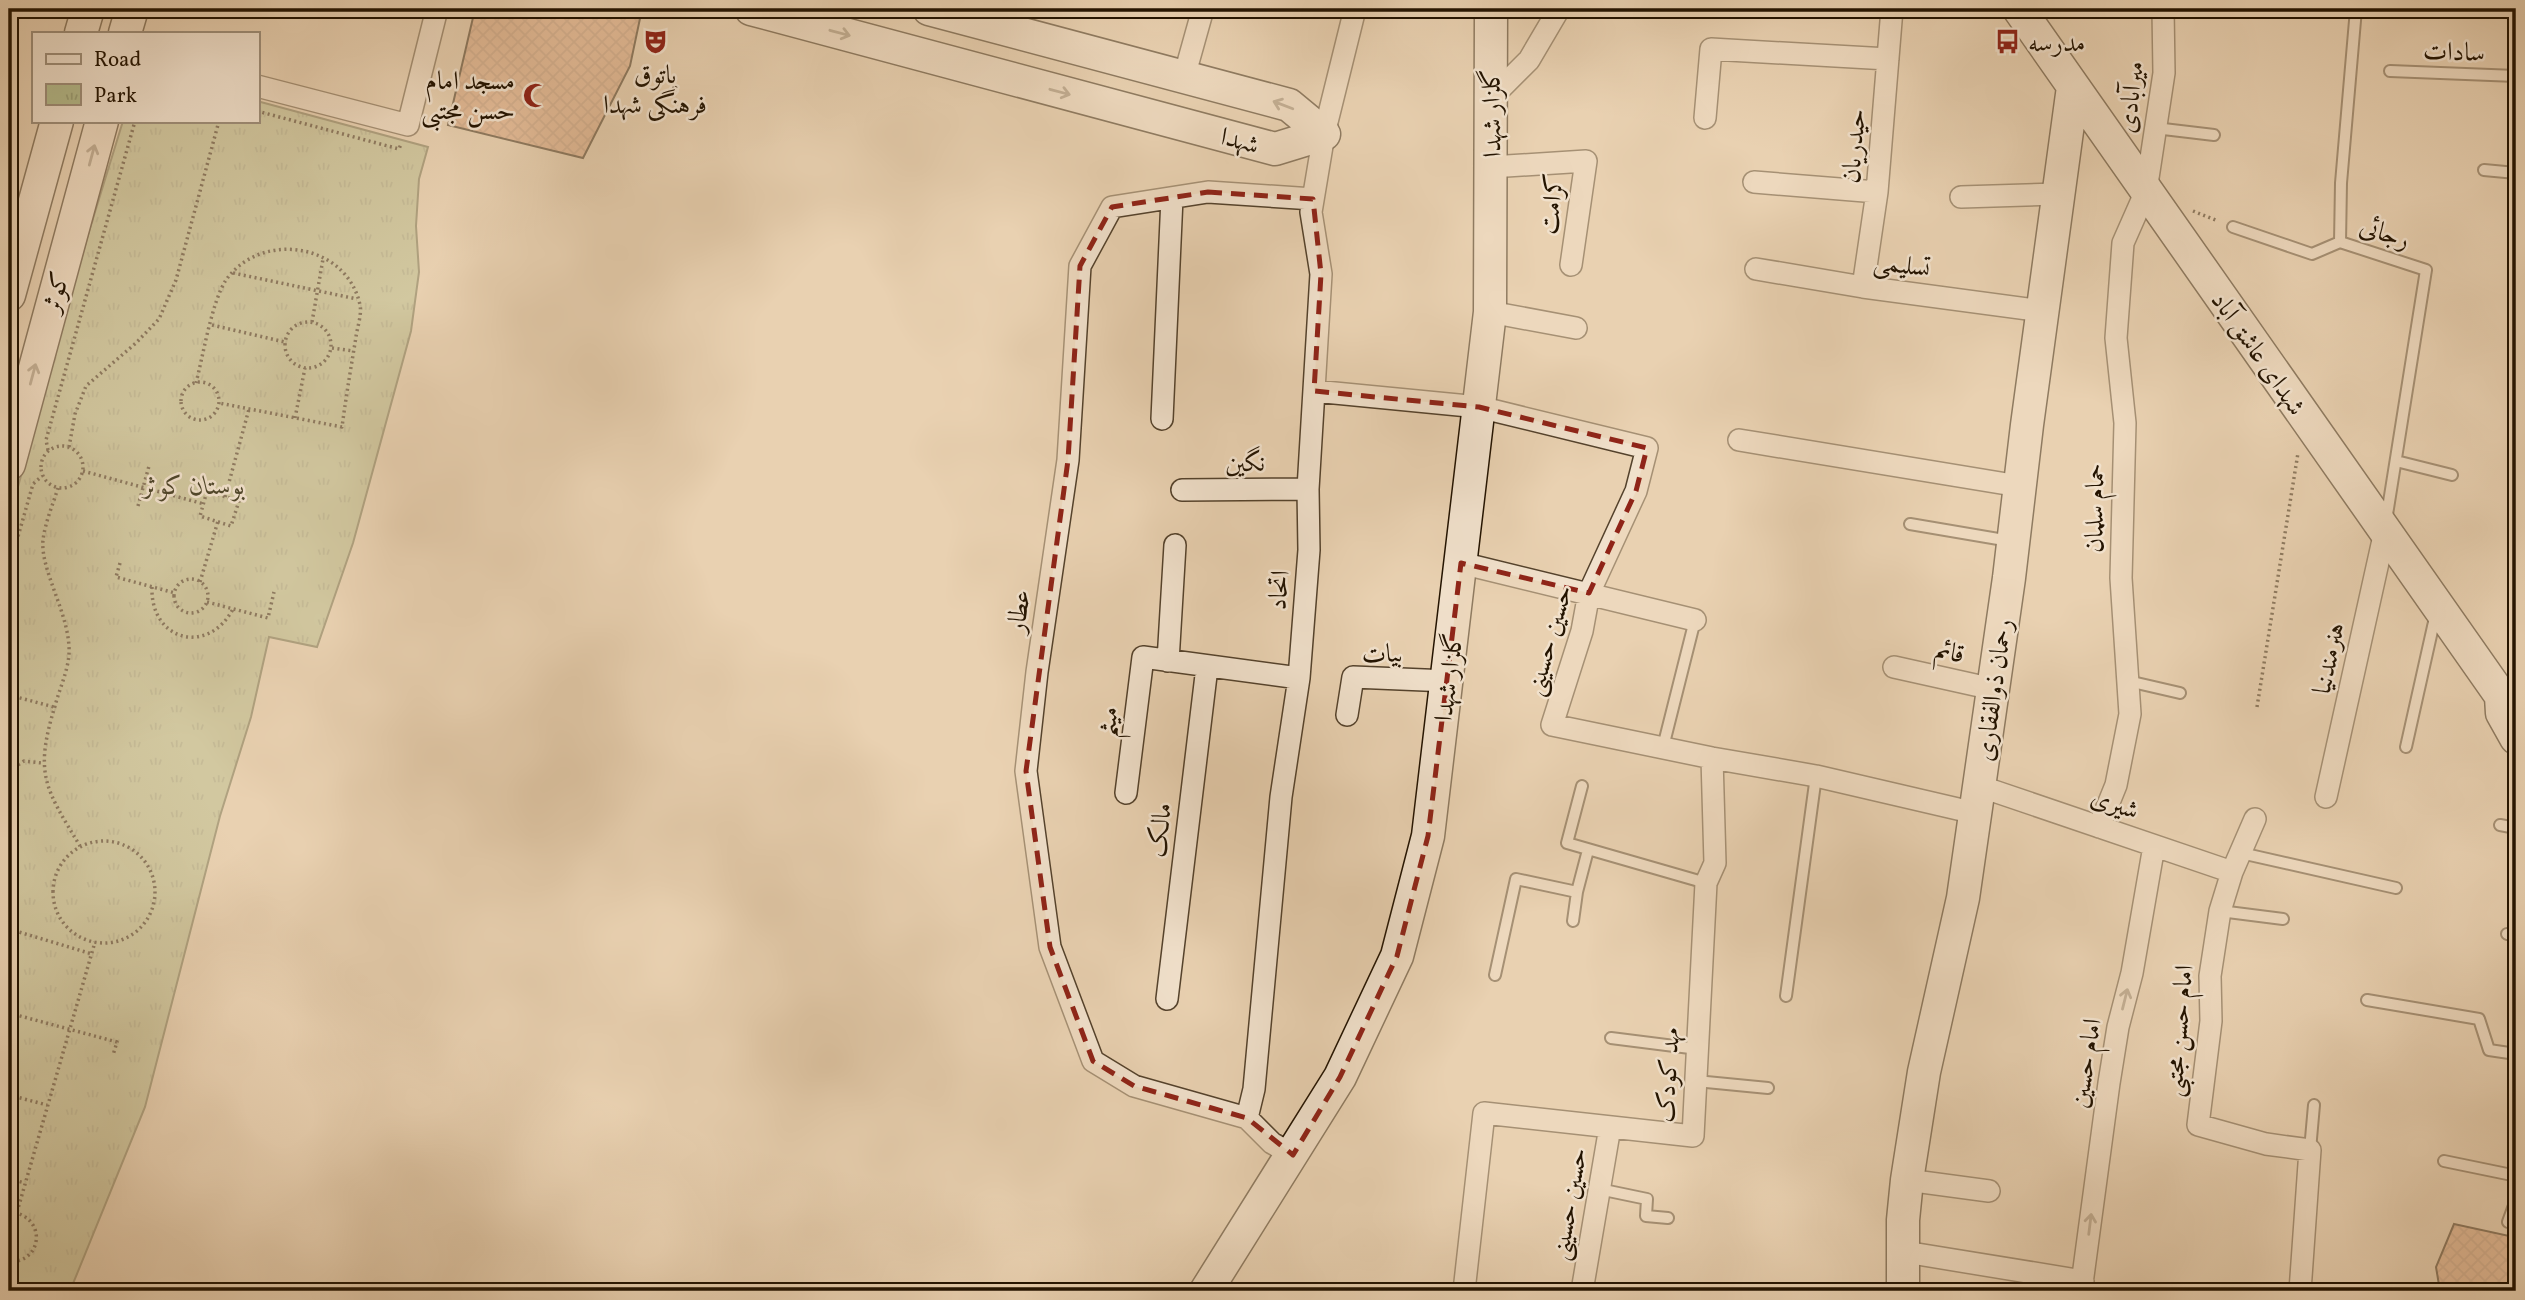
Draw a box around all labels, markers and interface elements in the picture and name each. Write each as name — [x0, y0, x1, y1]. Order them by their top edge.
place label: مدرسه — [2028, 26, 2085, 62]
one-way arrow — [829, 27, 851, 40]
theatre icon: پاتوق فرهنگی شهدا — [641, 28, 669, 56]
bus stop icon: مدرسه — [1994, 28, 2022, 56]
legend — [32, 32, 259, 122]
street label: سادات — [2422, 34, 2486, 72]
text: Road — [94, 46, 141, 75]
place label: پاتوق فرهنگی شهدا — [603, 58, 707, 124]
street label: میرآبادی — [2110, 59, 2154, 135]
place label: مسجد امام حسن مجتبی — [421, 64, 515, 131]
street label: گلزار شهدا — [1474, 68, 1512, 158]
mosque icon: مسجد امام حسن مجتبی — [521, 81, 549, 109]
text: Park — [94, 82, 137, 111]
one-way arrow — [1048, 86, 1071, 99]
one-way arrow — [1272, 98, 1294, 110]
street label: حیدریان — [1834, 107, 1876, 185]
street label: شهدا — [1216, 120, 1263, 164]
one-way arrow — [87, 144, 100, 166]
street label: کرامت — [1531, 172, 1575, 237]
street label: رجائی — [2354, 209, 2414, 259]
street label: تسلیمی — [1871, 244, 1933, 288]
street label: کوثر — [33, 268, 80, 320]
street label: شهدای عاشق آباد — [2201, 285, 2313, 423]
one-way arrow — [27, 363, 40, 386]
street label: نگین — [1225, 446, 1265, 482]
street label: حمام سلمان — [2077, 463, 2118, 553]
park label: بوستان کوثر — [141, 469, 245, 505]
street label: اتحاد — [1260, 569, 1300, 612]
street label: حسین حسینی — [1517, 581, 1583, 700]
street label: عطار — [998, 587, 1041, 638]
street label: رحمان ذوالفقاری — [1967, 617, 2023, 764]
street label: هنرمندنیا — [2305, 619, 2355, 697]
street label: گلزار شهدا — [1427, 631, 1473, 724]
street label: قائم — [1931, 632, 1968, 677]
street label: بیات — [1361, 636, 1403, 674]
street label: میثم — [1089, 705, 1135, 741]
street label: شیری — [2085, 780, 2143, 830]
street label: مالک — [1140, 801, 1182, 860]
street label: امام حسن مجتبی — [2156, 964, 2207, 1099]
one-way arrow — [2119, 988, 2132, 1011]
street label: امام حسین — [2062, 1016, 2115, 1111]
street label: مهد کودک — [1648, 1026, 1690, 1124]
street label: حسین حسینی — [1542, 1145, 1598, 1264]
one-way arrow — [2084, 1213, 2097, 1235]

